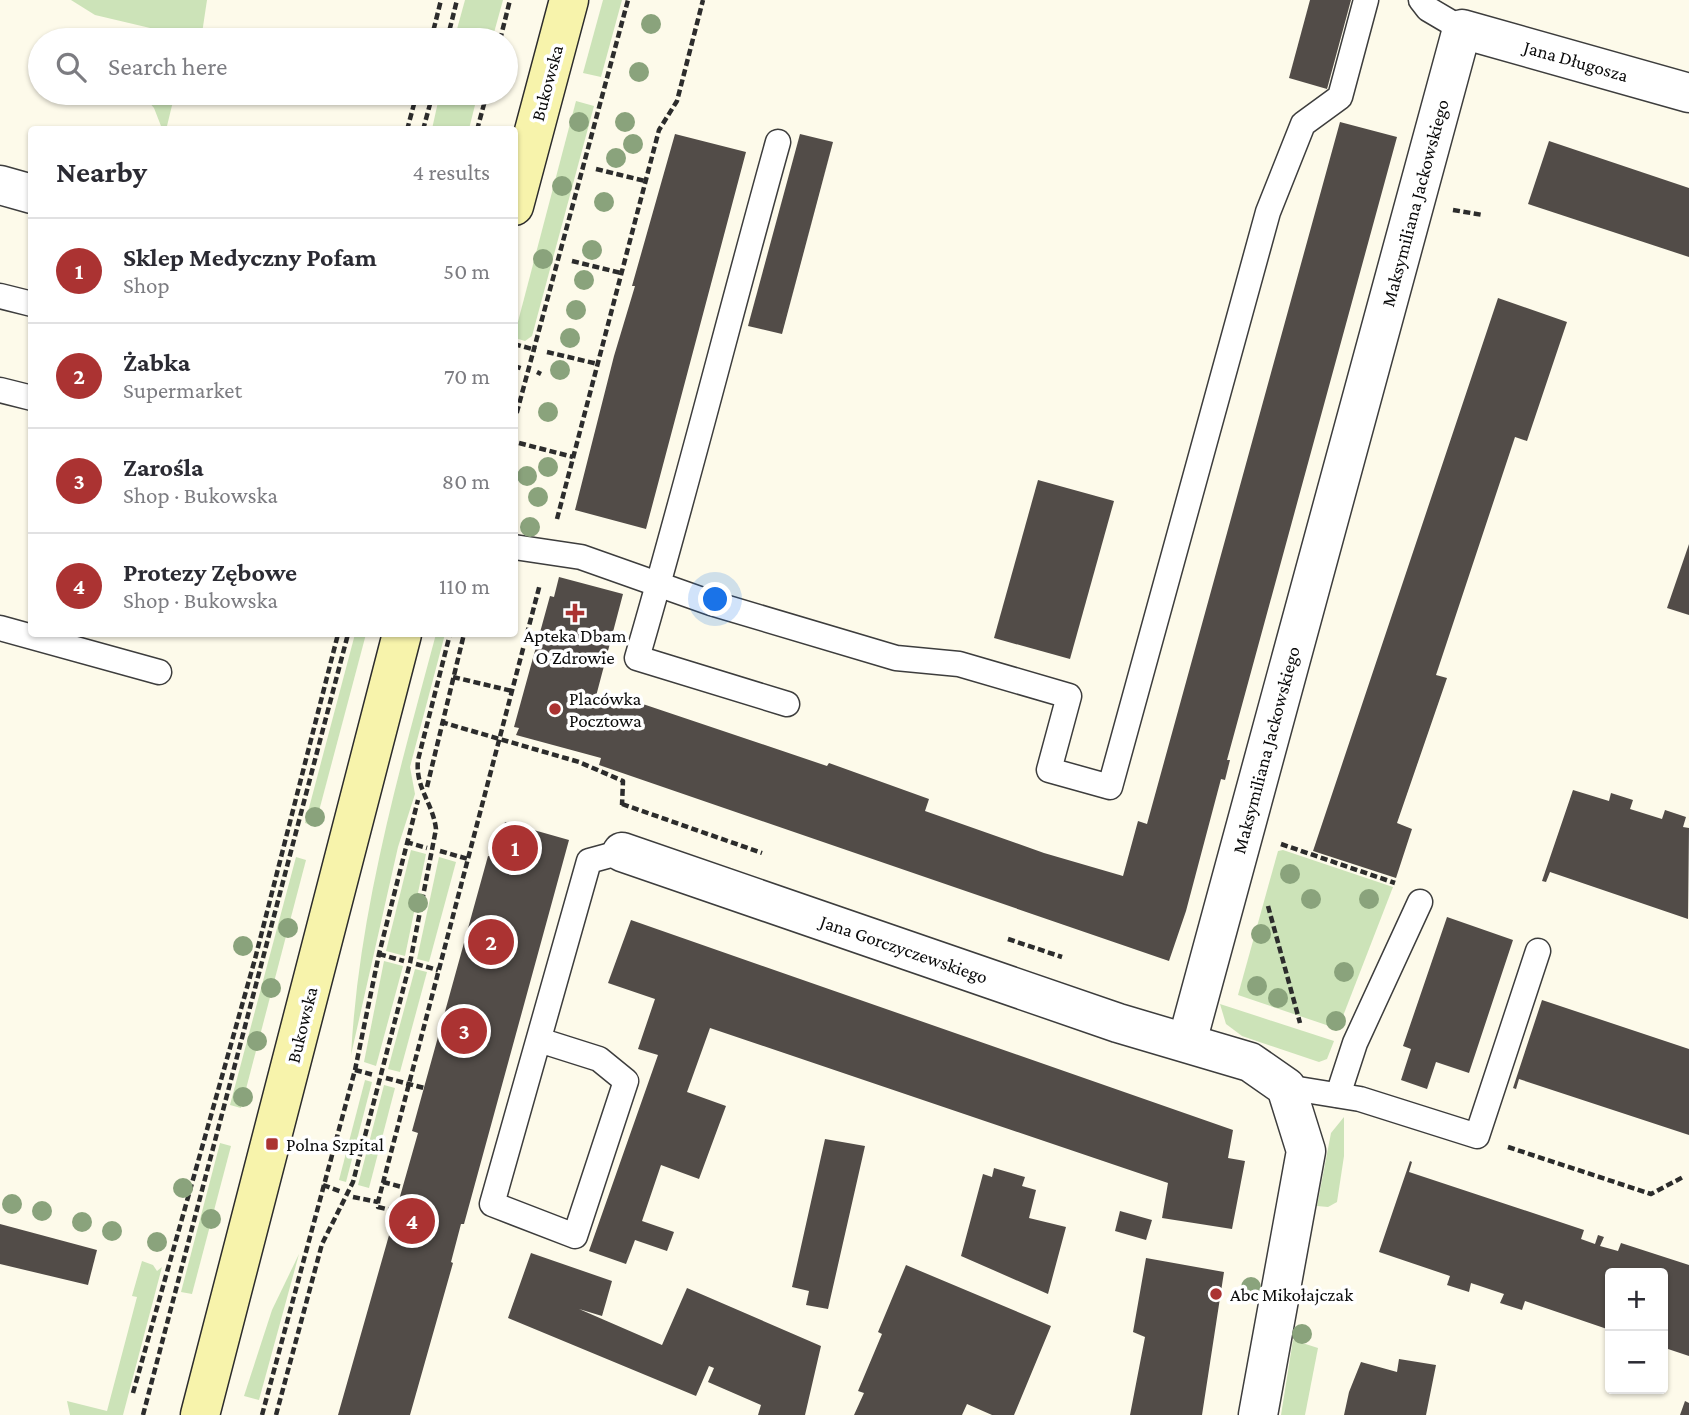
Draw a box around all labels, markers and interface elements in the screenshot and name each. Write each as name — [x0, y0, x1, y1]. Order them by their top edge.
search box — [28, 28, 518, 105]
street label: Jana Długosza — [1520, 36, 1631, 86]
street label: Bukowska — [527, 42, 567, 123]
icon: search — [52, 48, 90, 86]
text: Search here — [108, 52, 227, 81]
street label: Maksymiliana Jackowskiego — [1377, 97, 1453, 309]
text: Nearby — [56, 155, 147, 188]
text: 4 results — [412, 159, 490, 185]
text: Sklep Medyczny Pofam — [123, 243, 377, 272]
text: 1 — [75, 258, 83, 284]
text: 50 m — [443, 258, 490, 284]
text: Shop — [123, 272, 170, 298]
text: Żabka — [123, 348, 191, 377]
text: 2 — [73, 363, 85, 389]
text: 70 m — [444, 363, 490, 389]
text: Supermarket — [123, 377, 242, 403]
text: Zarośla — [123, 453, 204, 482]
text: 3 — [73, 468, 85, 494]
text: 80 m — [442, 468, 490, 494]
text: Shop · Bukowska — [123, 482, 278, 508]
text: Protezy Zębowe — [123, 558, 297, 587]
text: 4 — [73, 573, 85, 599]
text: 110 m — [439, 573, 490, 599]
your location — [698, 582, 732, 616]
text: Shop · Bukowska — [123, 587, 278, 613]
marker: Apteka Dbam O Zdrowie — [567, 605, 583, 621]
place label: Apteka Dbam O Zdrowie — [523, 625, 627, 668]
street label: Maksymiliana Jackowskiego — [1228, 644, 1304, 856]
place label: Placówka Pocztowa — [569, 688, 642, 731]
marker: Placówka Pocztowa — [547, 701, 563, 717]
pin: 1 — [492, 822, 538, 874]
street label: Jana Gorczyczewskiego — [816, 910, 990, 988]
pin: 2 — [468, 916, 514, 968]
street label: Bukowska — [282, 984, 322, 1065]
pin: 3 — [441, 1005, 487, 1057]
place label: Polna Szpital — [286, 1134, 384, 1155]
marker: Polna Szpital — [264, 1136, 280, 1152]
pin: 4 — [389, 1195, 435, 1247]
map controls — [1605, 1268, 1668, 1394]
button: + — [1605, 1268, 1668, 1331]
place label: Abc Mikołajczak — [1230, 1284, 1354, 1306]
marker: Abc Mikołajczak — [1208, 1286, 1224, 1302]
button: − — [1605, 1331, 1668, 1394]

